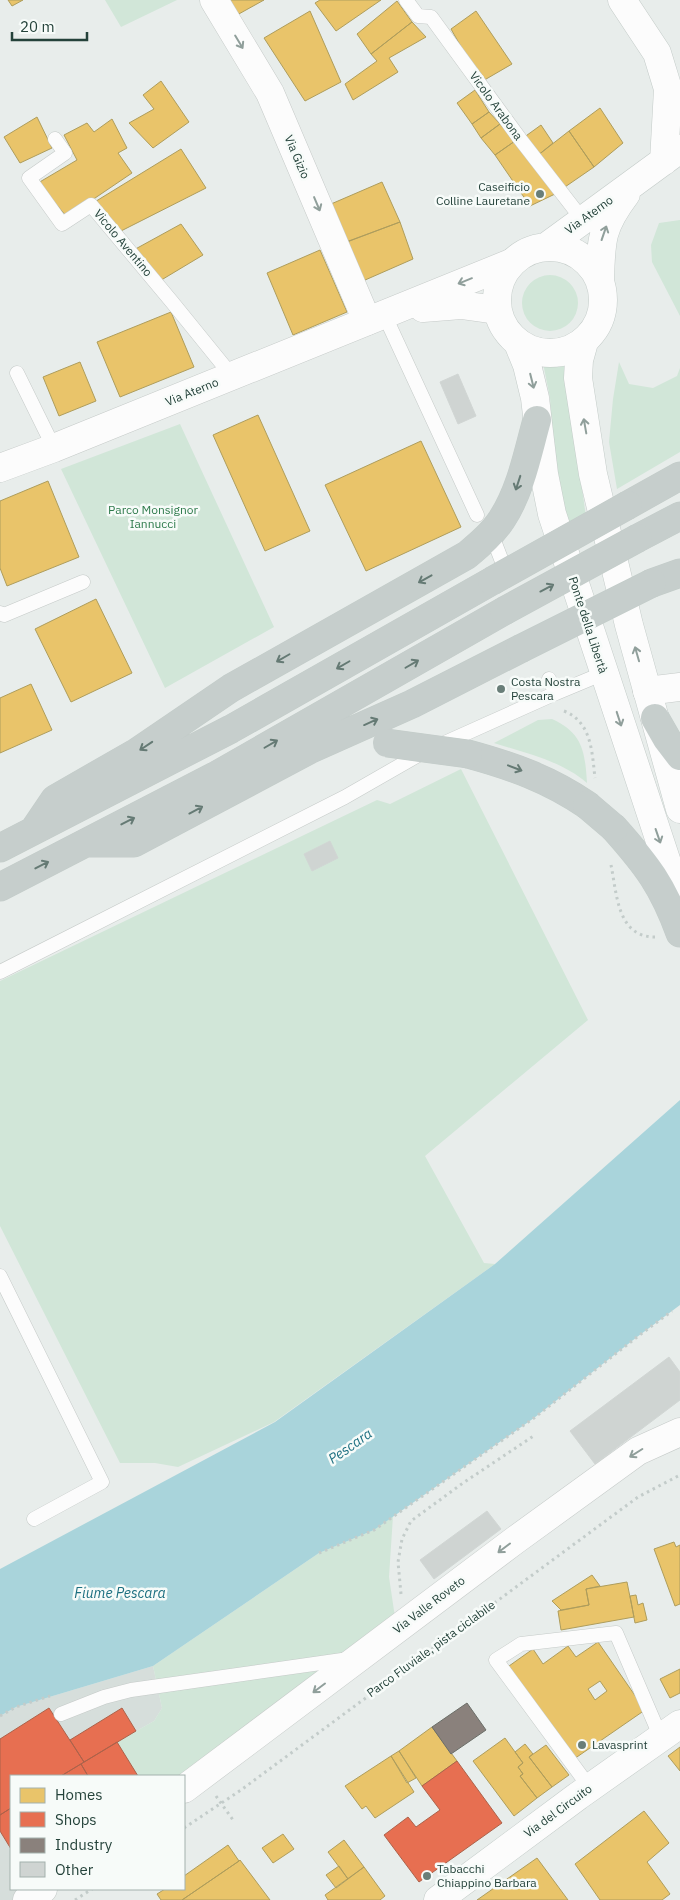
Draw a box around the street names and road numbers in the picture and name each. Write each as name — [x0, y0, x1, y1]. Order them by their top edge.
street label: Vicolo Arabona — [466, 68, 527, 143]
street label: Via Gizio — [282, 133, 313, 181]
street label: Via Aterno — [562, 192, 616, 237]
street label: Vicolo Aventino — [91, 206, 156, 280]
street label: Via Aterno — [163, 374, 221, 409]
street label: Ponte della Libertà — [566, 574, 611, 676]
street label: Via Valle Roveto — [390, 1573, 468, 1637]
street label: Parco Fluviale, pista ciclabile — [364, 1597, 498, 1700]
street label: Via del Circuito — [521, 1781, 595, 1840]

